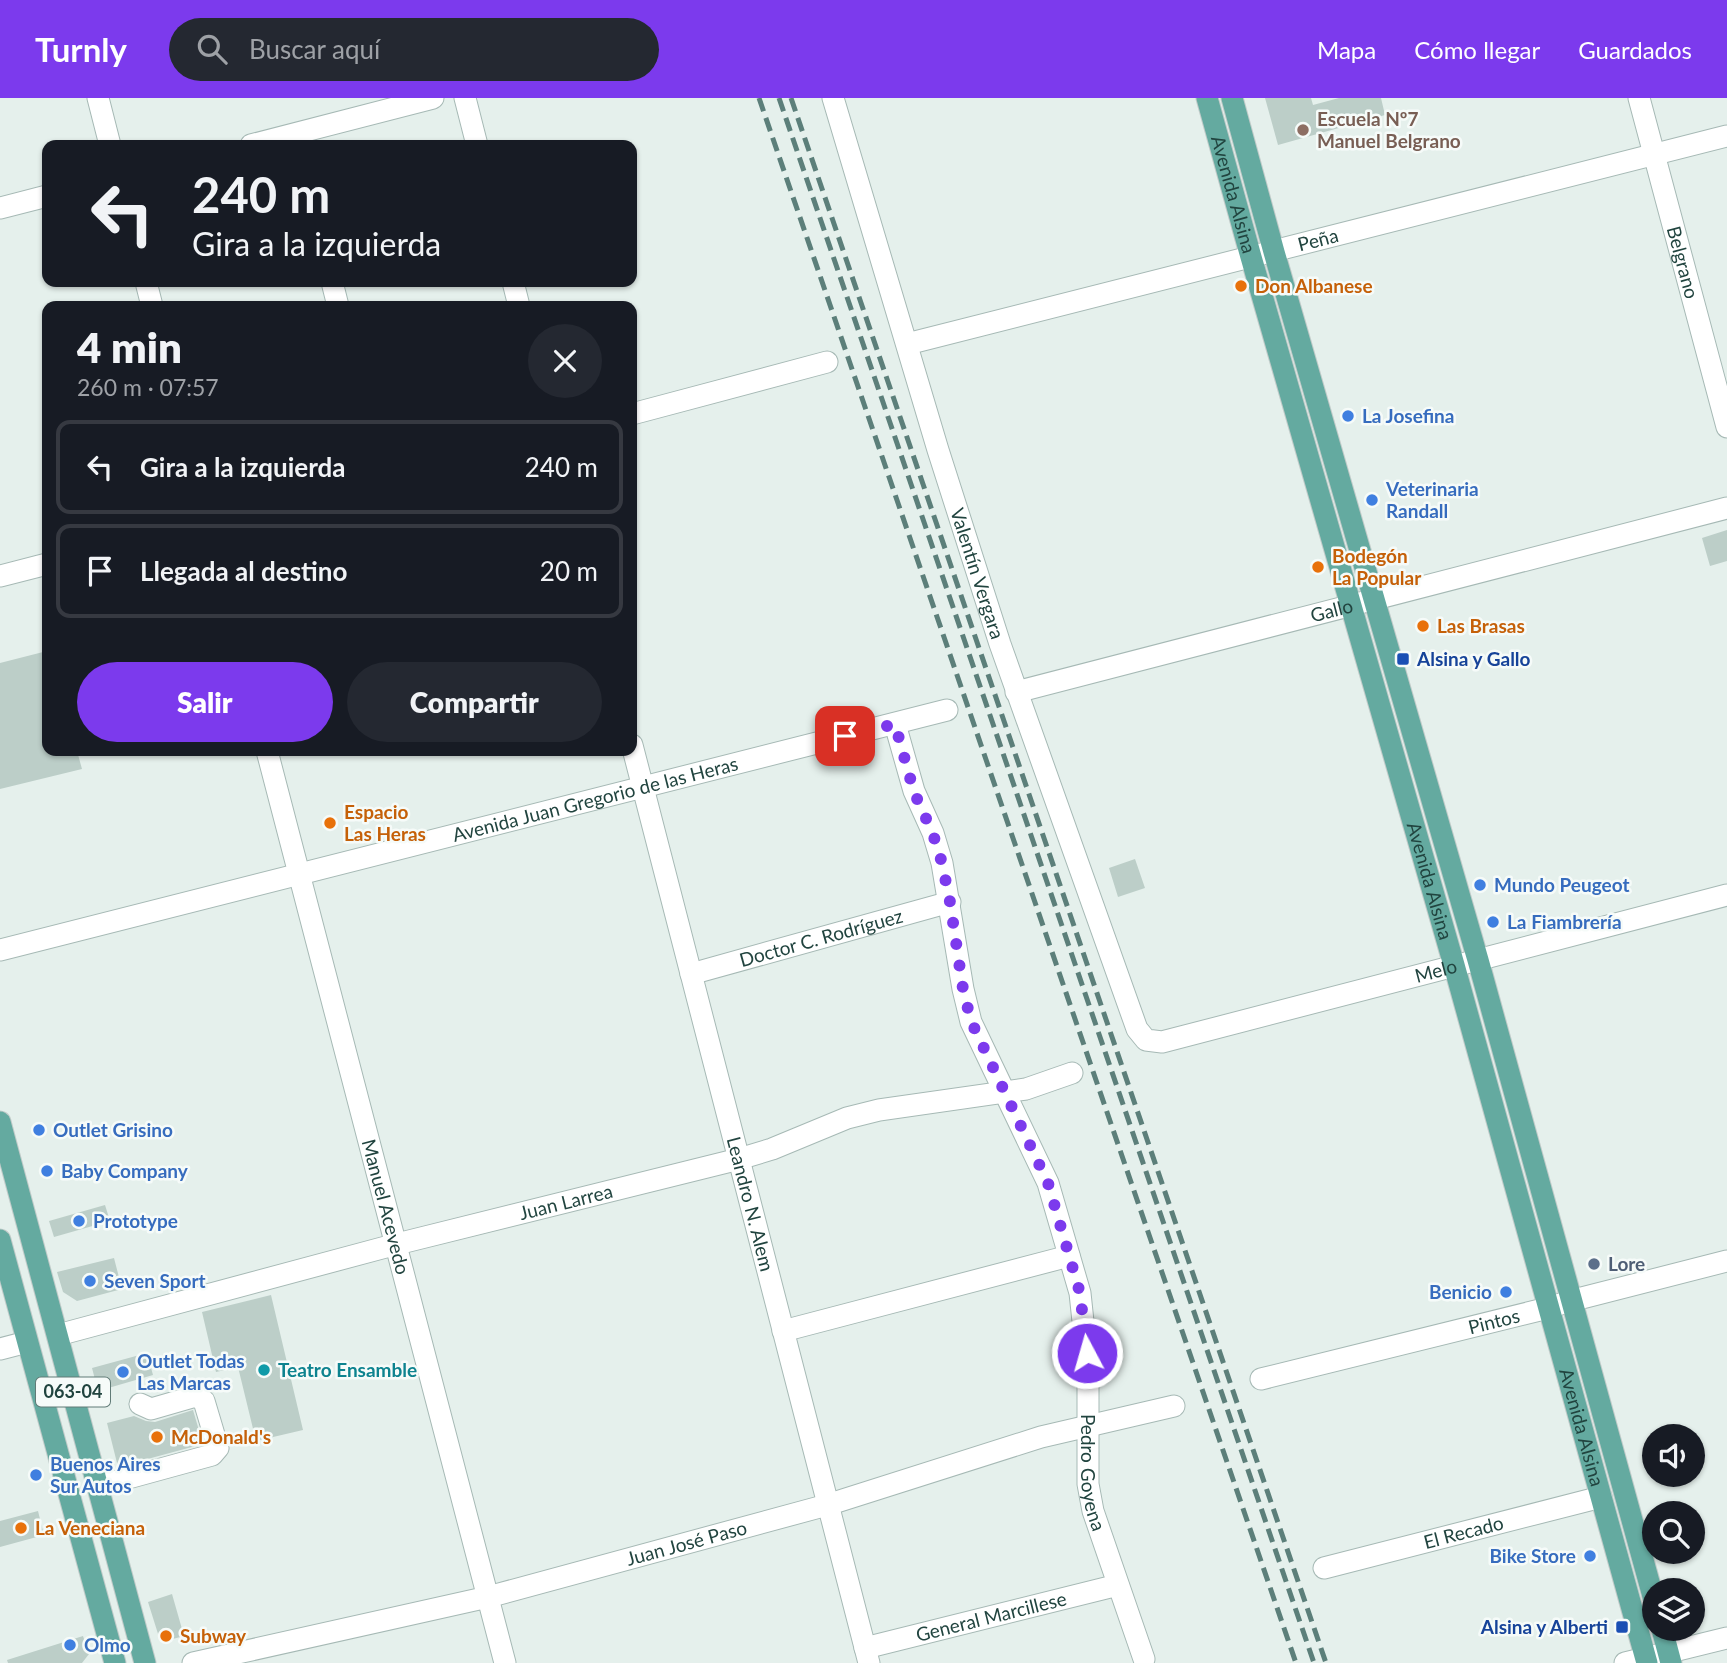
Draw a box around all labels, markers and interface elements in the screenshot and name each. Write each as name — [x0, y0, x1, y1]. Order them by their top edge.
search box — [169, 18, 659, 81]
text: Turnly — [35, 29, 127, 69]
icon: search — [193, 30, 231, 68]
text: Buscar aquí — [249, 33, 380, 65]
text: Mapa — [1317, 35, 1376, 64]
text: Cómo llegar — [1414, 35, 1540, 64]
text: Guardados — [1578, 35, 1692, 64]
place label: Escuela Nº7 Manuel Belgrano — [1317, 107, 1461, 152]
marker: Escuela Nº7 Manuel Belgrano — [1295, 122, 1311, 138]
street label: Avenida Alsina — [1207, 133, 1261, 256]
text: 240 m — [192, 165, 330, 223]
icon: left — [77, 168, 168, 259]
street label: Peña — [1295, 223, 1341, 255]
street label: Belgrano — [1663, 223, 1704, 301]
text: Gira a la izquierda — [192, 224, 441, 263]
place label: Don Albanese — [1255, 274, 1373, 297]
marker: Don Albanese — [1233, 278, 1249, 294]
text: 4 min — [77, 322, 182, 372]
button: close — [528, 324, 602, 398]
text: 260 m · 07:57 — [77, 373, 219, 401]
place label: La Josefina — [1362, 404, 1454, 427]
marker: La Josefina — [1340, 408, 1356, 424]
icon: left — [81, 448, 119, 486]
text: Gira a la izquierda — [140, 451, 346, 483]
text: 240 m — [525, 451, 598, 483]
place label: Veterinaria Randall — [1385, 477, 1479, 522]
marker: Veterinaria Randall — [1364, 492, 1380, 508]
street label: Valentín Vergara — [946, 505, 1010, 642]
place label: Bodegón La Popular — [1332, 544, 1422, 589]
icon: arrive — [81, 552, 119, 590]
text: Llegada al destino — [140, 555, 347, 587]
text: 20 m — [540, 555, 598, 587]
marker: Bodegón La Popular — [1310, 559, 1326, 575]
street label: Gallo — [1308, 593, 1355, 626]
place label: Las Brasas — [1437, 614, 1525, 637]
marker: Las Brasas — [1415, 618, 1431, 634]
place label: Alsina y Gallo — [1416, 647, 1531, 670]
marker: Alsina y Gallo — [1395, 651, 1411, 667]
button: Salir — [77, 662, 333, 742]
button: Compartir — [347, 662, 602, 742]
pin — [815, 706, 875, 766]
icon: arrive — [826, 717, 864, 755]
street label: Avenida Juan Gregorio de las Heras — [450, 751, 740, 846]
place label: Espacio Las Heras — [344, 800, 426, 845]
marker: Espacio Las Heras — [322, 815, 338, 831]
street label: Avenida Alsina — [1403, 819, 1458, 942]
place label: Mundo Peugeot — [1494, 873, 1630, 896]
marker: Mundo Peugeot — [1472, 877, 1488, 893]
street label: Doctor C. Rodríguez — [737, 904, 905, 971]
place label: La Fiambrería — [1507, 910, 1622, 933]
marker: La Fiambrería — [1485, 914, 1501, 930]
street label: Melo — [1412, 954, 1459, 987]
place label: Outlet Grisino — [53, 1118, 173, 1141]
marker: Outlet Grisino — [31, 1122, 47, 1138]
street label: Leandro N. Alem — [723, 1134, 779, 1274]
street label: Manuel Acevedo — [358, 1136, 415, 1277]
place label: Baby Company — [61, 1159, 189, 1182]
marker: Baby Company — [39, 1163, 55, 1179]
street label: Juan Larrea — [517, 1179, 615, 1224]
place label: Prototype — [93, 1209, 178, 1232]
marker: Prototype — [71, 1213, 87, 1229]
place label: Lore — [1608, 1252, 1645, 1275]
marker: Lore — [1586, 1256, 1602, 1272]
place label: Seven Sport — [104, 1269, 206, 1292]
marker: Seven Sport — [82, 1273, 98, 1289]
place label: Benicio — [1429, 1280, 1492, 1303]
marker: Benicio — [1498, 1284, 1514, 1300]
street label: Pintos — [1466, 1303, 1522, 1338]
position arrow — [1050, 1316, 1124, 1390]
place label: Outlet Todas Las Marcas — [137, 1349, 245, 1394]
place label: Teatro Ensamble — [278, 1358, 417, 1381]
marker: Teatro Ensamble — [256, 1362, 272, 1378]
marker: Outlet Todas Las Marcas — [115, 1364, 131, 1380]
street label: Avenida Alsina — [1555, 1365, 1610, 1489]
road number: 063-04 — [36, 1378, 110, 1406]
street label: Pedro Goyena — [1077, 1414, 1111, 1534]
map controls — [1642, 1424, 1705, 1641]
button: sound — [1642, 1424, 1705, 1487]
place label: McDonald's — [171, 1425, 271, 1448]
marker: McDonald's — [149, 1429, 165, 1445]
place label: Buenos Aires Sur Autos — [50, 1452, 160, 1497]
marker: Buenos Aires Sur Autos — [28, 1467, 44, 1483]
button: search — [1642, 1501, 1705, 1564]
street label: El Recado — [1421, 1510, 1506, 1553]
street label: Juan José Paso — [624, 1515, 749, 1570]
place label: La Veneciana — [35, 1516, 145, 1539]
marker: La Veneciana — [13, 1520, 29, 1536]
place label: Bike Store — [1490, 1544, 1576, 1567]
marker: Bike Store — [1582, 1548, 1598, 1564]
button: layers — [1642, 1578, 1705, 1641]
street label: General Marcillese — [913, 1586, 1069, 1646]
place label: Alsina y Alberti — [1480, 1615, 1608, 1638]
marker: Alsina y Alberti — [1614, 1619, 1630, 1635]
place label: Subway — [180, 1624, 247, 1647]
marker: Subway — [158, 1628, 174, 1644]
place label: Olmo — [84, 1633, 131, 1656]
marker: Olmo — [62, 1637, 78, 1653]

